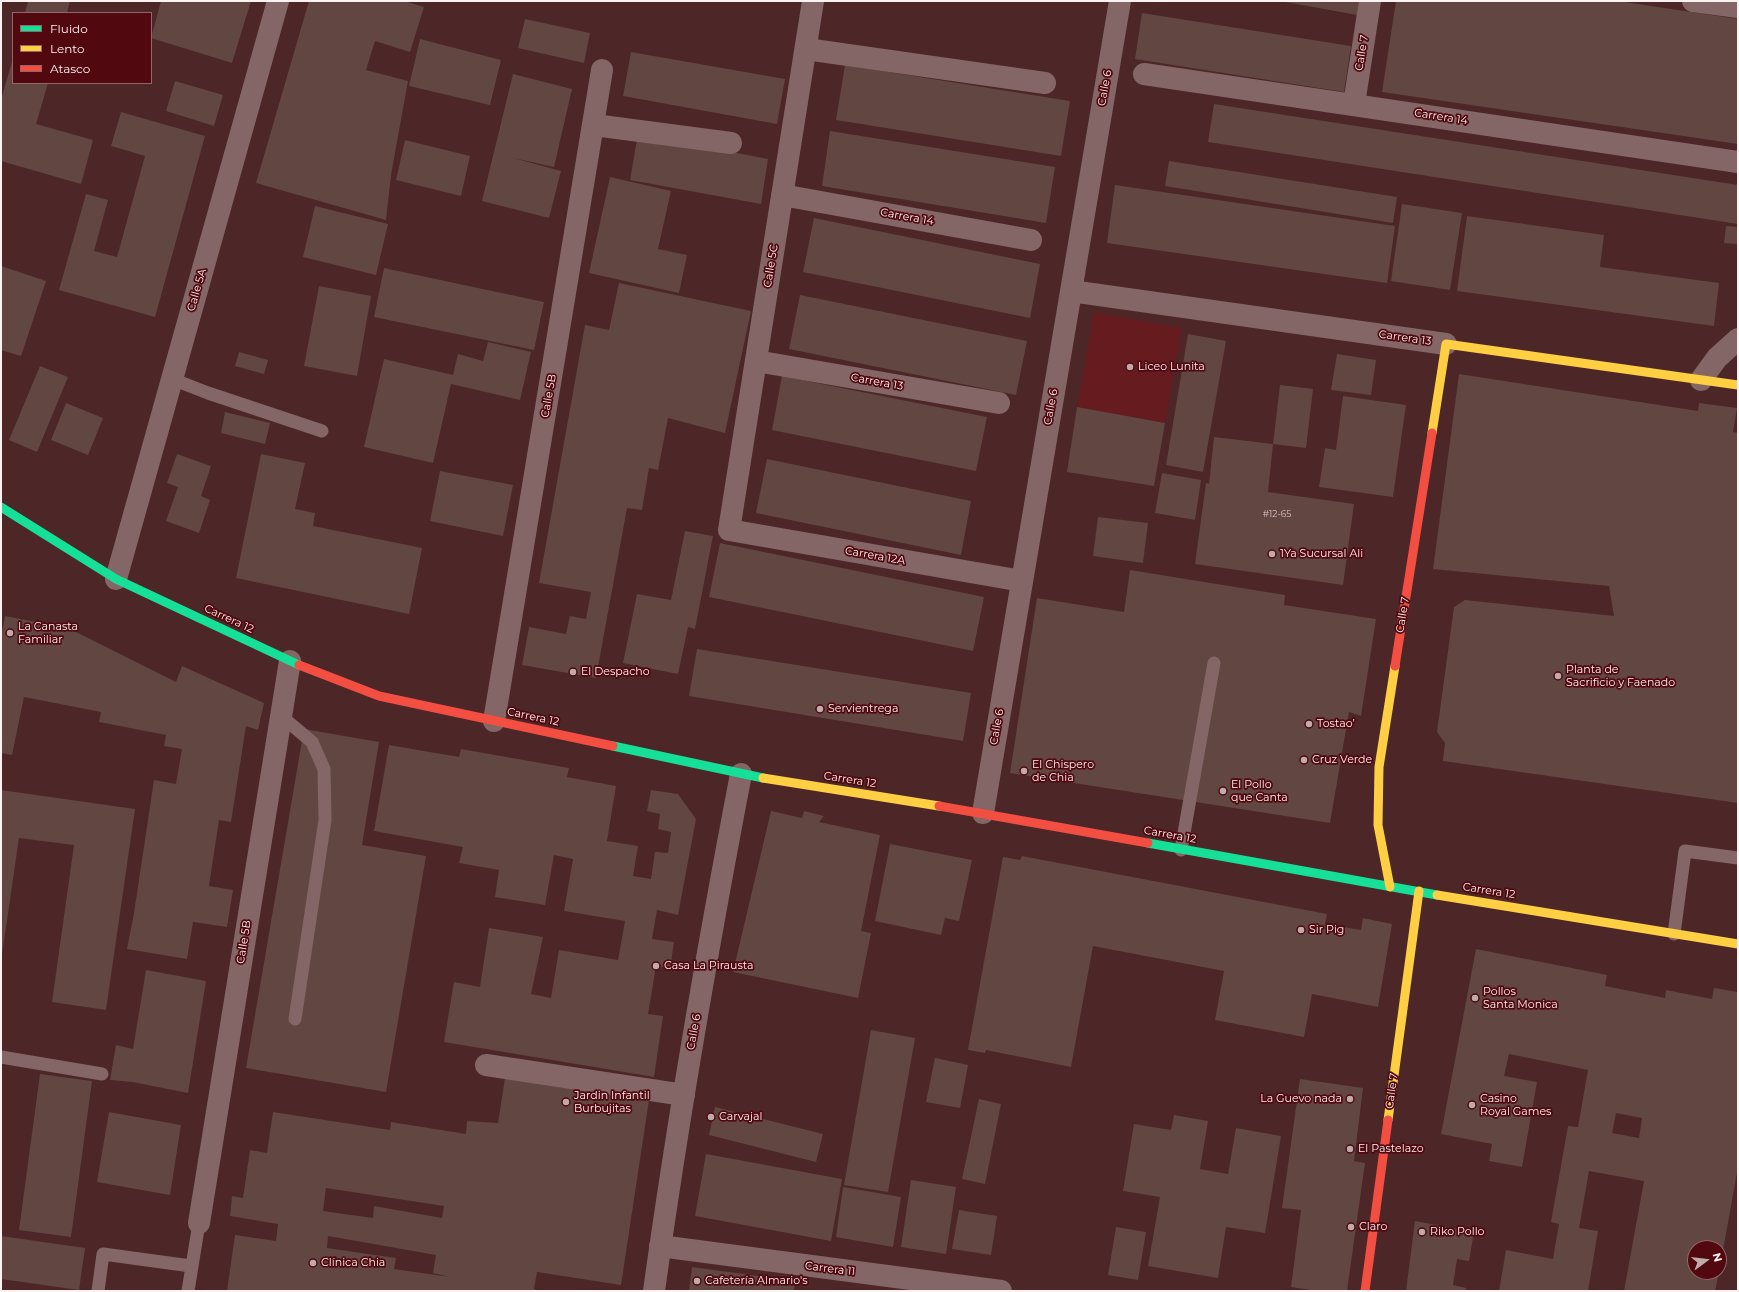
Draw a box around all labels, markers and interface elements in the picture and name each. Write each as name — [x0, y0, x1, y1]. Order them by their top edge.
legend — [12, 12, 152, 84]
text: Fluido — [50, 21, 88, 36]
street label: Calle 7 — [1353, 34, 1371, 72]
text: Lento — [50, 41, 85, 56]
text: Atasco — [50, 61, 90, 76]
street label: Calle 6 — [1095, 69, 1115, 107]
street label: Carrera 14 — [1413, 106, 1469, 128]
street label: Carrera 14 — [879, 206, 935, 228]
street label: Calle 5C — [761, 243, 781, 289]
street label: Calle 5A — [185, 267, 209, 313]
street label: Carrera 13 — [1378, 328, 1432, 348]
place label: Liceo Lunita — [1138, 360, 1205, 374]
marker: Liceo Lunita — [1125, 362, 1135, 372]
street label: Carrera 13 — [850, 371, 904, 393]
street label: Calle 5B — [539, 373, 559, 419]
street label: Calle 6 — [1041, 388, 1061, 426]
house number: #12-65 — [1263, 509, 1291, 519]
street label: Carrera 12A — [844, 544, 906, 568]
place label: 1Ya Sucursal Ali — [1280, 547, 1363, 561]
marker: 1Ya Sucursal Ali — [1267, 549, 1277, 559]
street label: Calle 7 — [1394, 596, 1412, 634]
street label: Carrera 12 — [202, 602, 256, 636]
place label: La Canasta Familiar — [18, 620, 78, 646]
marker: La Canasta Familiar — [5, 628, 15, 638]
place label: Planta de Sacrificio y Faenado — [1566, 663, 1675, 689]
place label: El Despacho — [581, 665, 650, 679]
marker: El Despacho — [568, 667, 578, 677]
marker: Planta de Sacrificio y Faenado — [1553, 671, 1563, 681]
place label: Servientrega — [828, 702, 898, 716]
marker: Servientrega — [815, 704, 825, 714]
street label: Carrera 12 — [506, 705, 560, 729]
street label: Calle 6 — [987, 708, 1007, 746]
place label: Tostao’ — [1317, 717, 1355, 731]
marker: Tostao’ — [1304, 719, 1314, 729]
place label: Cruz Verde — [1312, 753, 1372, 767]
marker: Cruz Verde — [1299, 755, 1309, 765]
place label: El Chispero de Chia — [1032, 758, 1094, 784]
marker: El Chispero de Chia — [1019, 766, 1029, 776]
street label: Carrera 12 — [823, 769, 877, 791]
place label: El Pollo que Canta — [1231, 778, 1288, 804]
marker: El Pollo que Canta — [1218, 786, 1228, 796]
street label: Carrera 12 — [1143, 824, 1197, 846]
street label: Carrera 12 — [1462, 880, 1516, 902]
street label: Calle 5B — [234, 919, 254, 965]
place label: Sir Pig — [1309, 923, 1344, 937]
marker: Sir Pig — [1296, 925, 1306, 935]
place label: Casa La Pirausta — [664, 959, 754, 973]
marker: Casa La Pirausta — [651, 961, 661, 971]
place label: Pollos Santa Monica — [1483, 985, 1558, 1011]
marker: Pollos Santa Monica — [1470, 993, 1480, 1003]
street label: Calle 6 — [684, 1013, 704, 1051]
street label: Calle 7 — [1383, 1072, 1401, 1110]
place label: Jardin Infantil Burbujitas — [574, 1089, 650, 1115]
place label: La Guevo nada — [1260, 1092, 1342, 1106]
place label: Casino Royal Games — [1480, 1092, 1551, 1118]
marker: La Guevo nada — [1345, 1094, 1355, 1104]
marker: Jardin Infantil Burbujitas — [561, 1097, 571, 1107]
marker: Casino Royal Games — [1467, 1100, 1477, 1110]
place label: Carvajal — [719, 1110, 762, 1124]
marker: Carvajal — [706, 1112, 716, 1122]
place label: El Pastelazo — [1358, 1142, 1424, 1156]
marker: El Pastelazo — [1345, 1144, 1355, 1154]
place label: Claro — [1359, 1220, 1387, 1234]
marker: Claro — [1346, 1222, 1356, 1232]
place label: Riko Pollo — [1430, 1225, 1485, 1239]
marker: Riko Pollo — [1417, 1227, 1427, 1237]
north arrow — [1687, 1240, 1727, 1280]
text: N — [1710, 1251, 1726, 1263]
place label: Clínica Chia — [321, 1256, 385, 1270]
marker: Clínica Chia — [308, 1258, 318, 1268]
street label: Carrera 11 — [804, 1259, 856, 1279]
place label: Cafetería Almario's — [705, 1274, 808, 1288]
marker: Cafetería Almario's — [692, 1276, 702, 1286]

